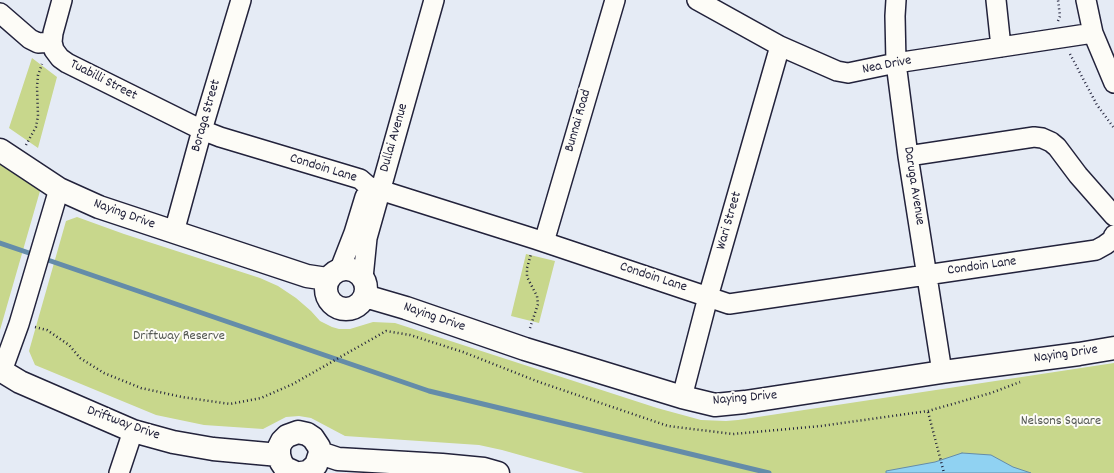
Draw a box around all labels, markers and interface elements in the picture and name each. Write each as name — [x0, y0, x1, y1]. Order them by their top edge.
street label: Nea Drive — [861, 53, 913, 79]
street label: Tuabilli Street — [67, 57, 139, 105]
street label: Boraga Street — [189, 78, 225, 154]
street label: Bunnai Road — [562, 88, 596, 154]
street label: Dullai Avenue — [377, 102, 413, 174]
street label: Daruga Avenue — [899, 146, 927, 226]
street label: Condoin Lane — [287, 151, 359, 187]
street label: Wari Street — [714, 190, 746, 252]
street label: Naying Drive — [91, 196, 157, 234]
street label: Condoin Lane — [946, 254, 1018, 280]
street label: Condoin Lane — [617, 259, 689, 297]
street label: Naying Drive — [401, 300, 467, 336]
park label: Driftway Reserve — [133, 329, 225, 345]
street label: Naying Drive — [1033, 342, 1099, 368]
street label: Naying Drive — [712, 388, 778, 410]
street label: Driftway Drive — [84, 403, 162, 445]
park label: Nelsons Square — [1021, 414, 1101, 430]

